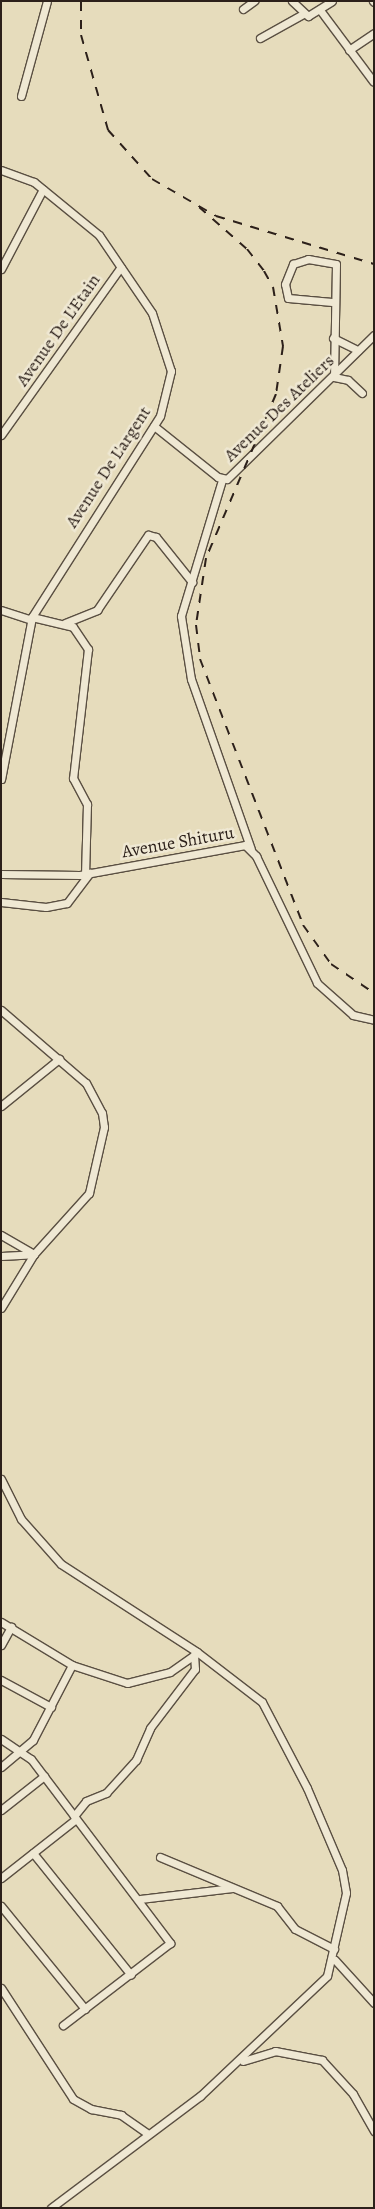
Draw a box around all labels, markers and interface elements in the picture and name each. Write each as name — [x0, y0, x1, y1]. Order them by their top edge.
street label: Avenue De L'Etain — [11, 270, 105, 390]
street label: Avenue Des Ateliers — [219, 350, 339, 466]
street label: Avenue De L'argent — [61, 402, 155, 532]
street label: Avenue Shituru — [120, 822, 236, 862]

